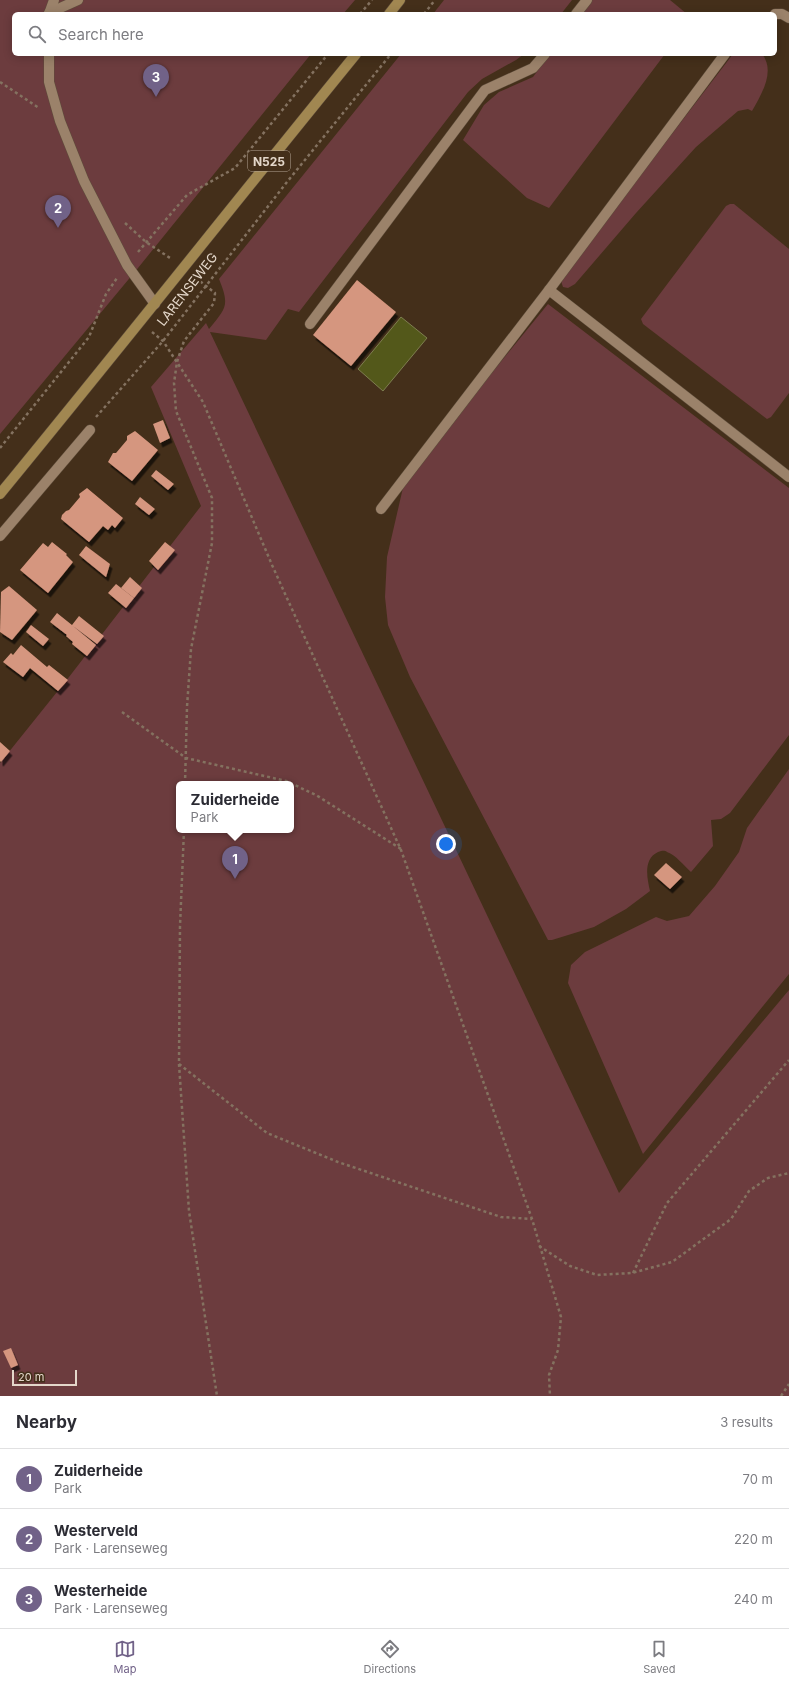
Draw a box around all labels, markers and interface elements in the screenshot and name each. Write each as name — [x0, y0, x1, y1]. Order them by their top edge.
search box — [12, 12, 777, 56]
icon: search — [26, 23, 48, 45]
text: Search here — [58, 25, 144, 44]
pin: 3 — [143, 64, 169, 97]
road number: N525 — [248, 151, 290, 171]
pin: 2 — [45, 195, 71, 228]
street label: LARENSEWEG — [153, 249, 221, 329]
popup — [176, 781, 294, 833]
text: Zuiderheide — [191, 790, 279, 809]
text: Park — [191, 809, 218, 825]
your location — [436, 834, 456, 854]
pin: 1 — [222, 846, 248, 879]
scale bar — [12, 1368, 77, 1387]
text: 20 m — [18, 1370, 44, 1384]
text: Nearby — [16, 1412, 77, 1432]
text: 3 results — [720, 1414, 773, 1430]
text: Zuiderheide — [54, 1461, 143, 1480]
text: 1 — [26, 1471, 32, 1487]
text: 70 m — [743, 1471, 773, 1487]
text: Park — [54, 1480, 82, 1496]
text: Westerveld — [54, 1521, 138, 1540]
text: 2 — [25, 1531, 33, 1547]
text: 220 m — [734, 1531, 773, 1547]
text: Park · Larenseweg — [54, 1540, 168, 1556]
text: Westerheide — [54, 1581, 148, 1600]
text: 3 — [25, 1591, 33, 1607]
text: 240 m — [734, 1591, 773, 1607]
text: Park · Larenseweg — [54, 1600, 168, 1616]
tab: Map — [114, 1638, 136, 1676]
tab: Directions — [364, 1638, 416, 1676]
tab: Saved — [643, 1638, 675, 1676]

